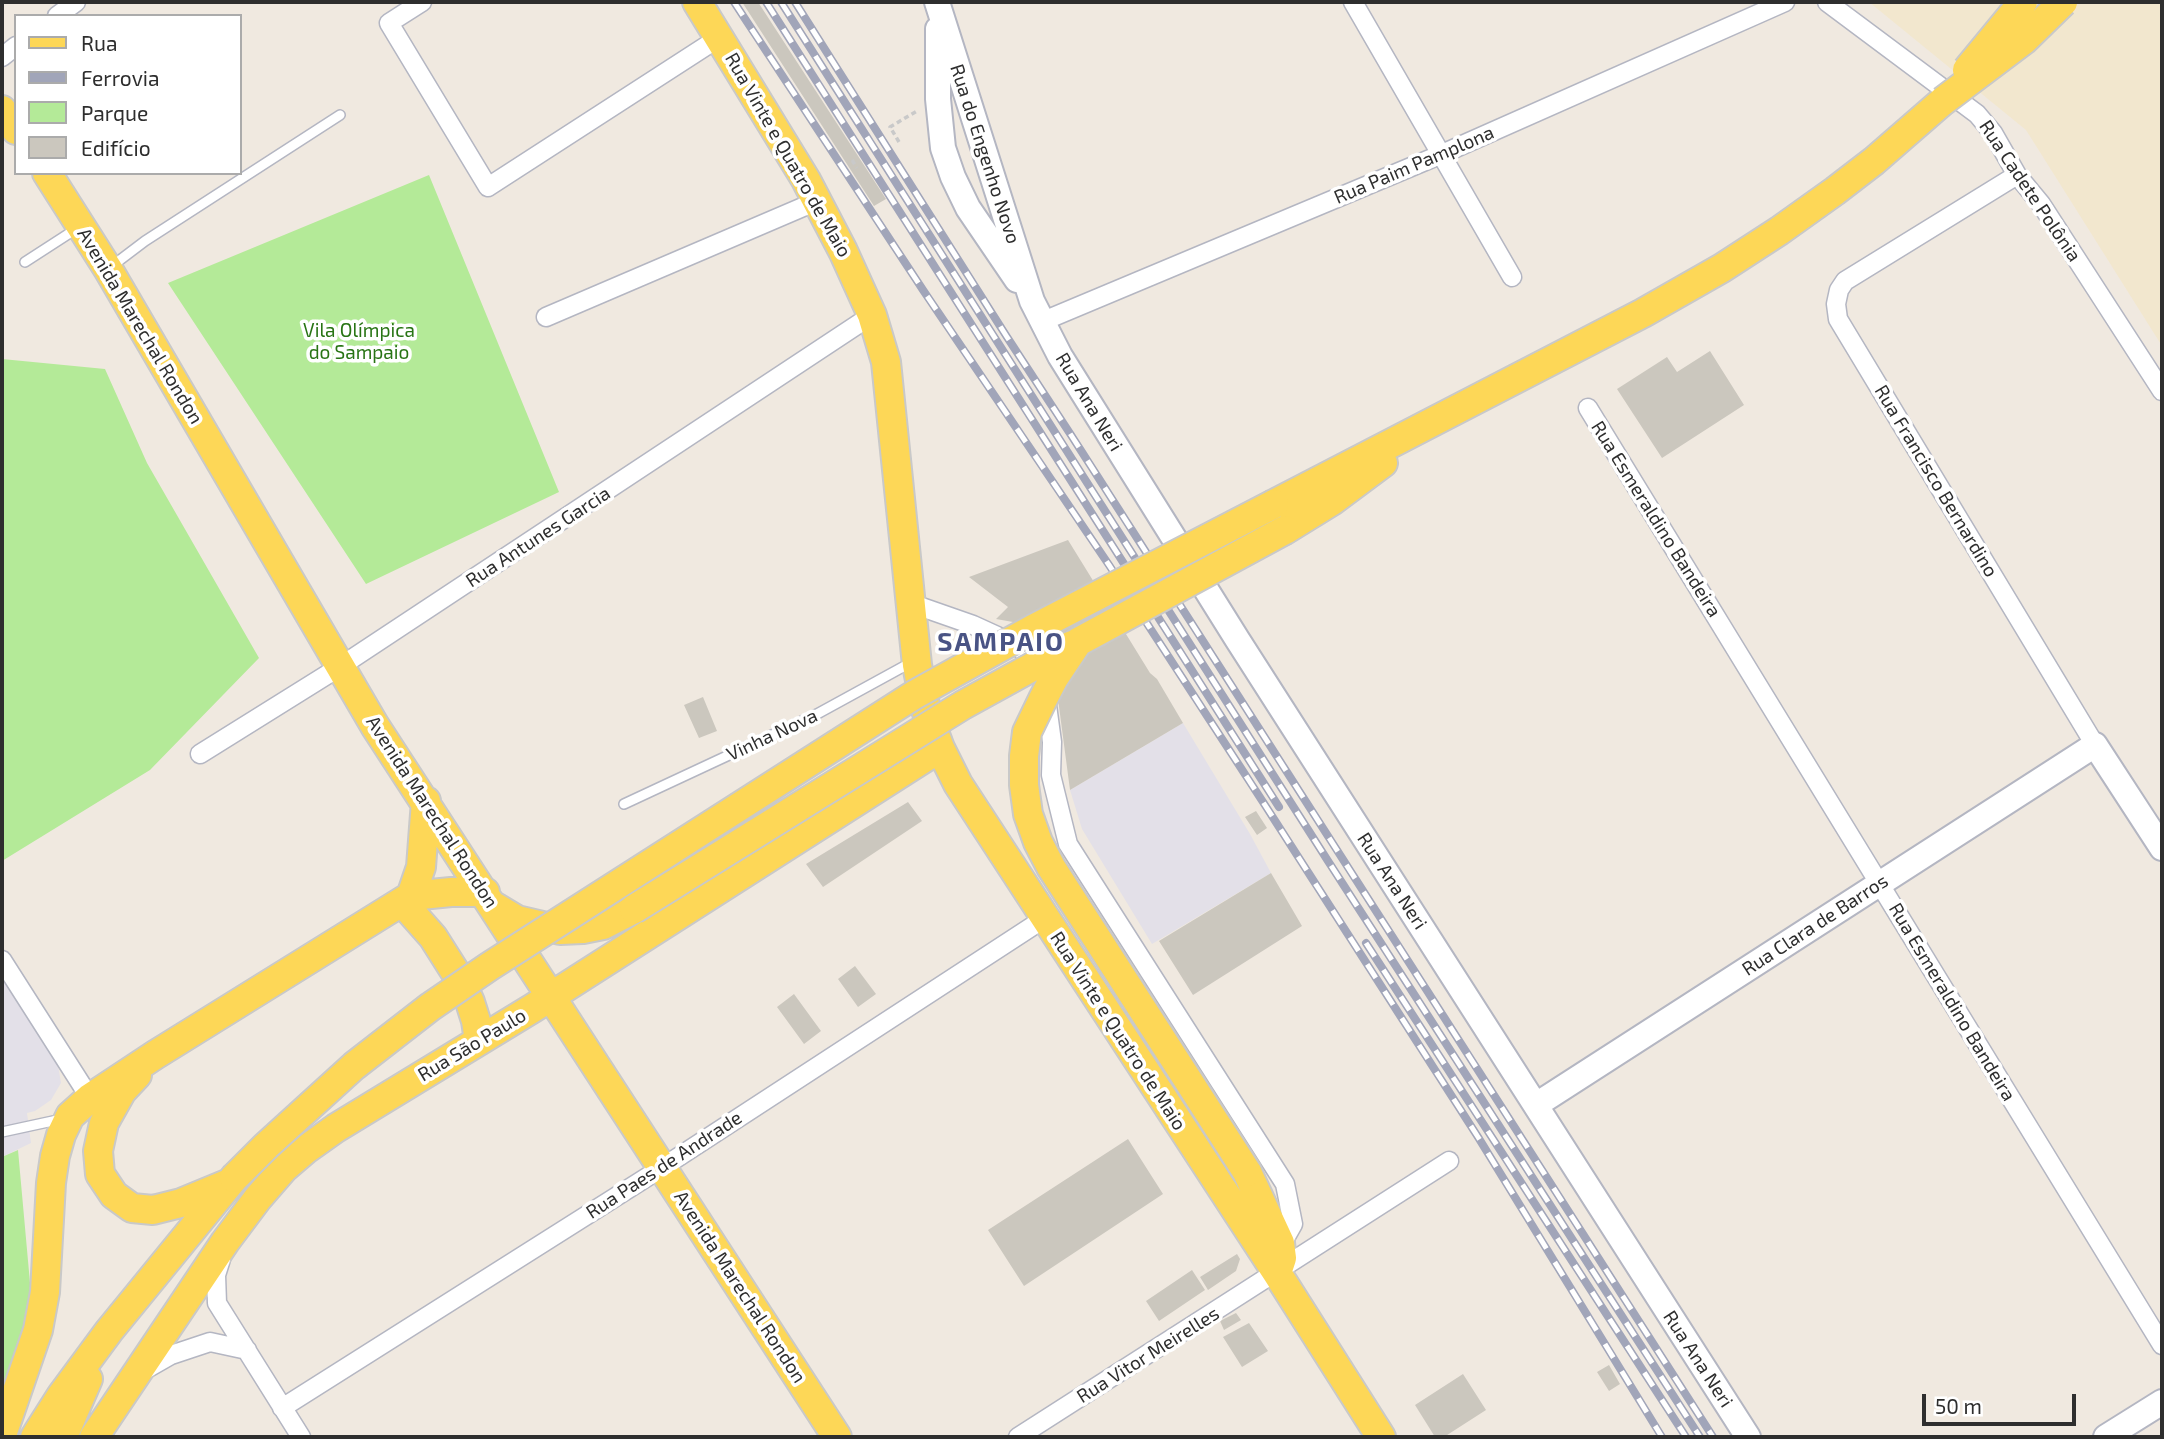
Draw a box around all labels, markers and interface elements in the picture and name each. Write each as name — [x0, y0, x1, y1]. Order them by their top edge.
legend — [14, 14, 242, 175]
text: Rua — [81, 30, 117, 55]
street label: Rua Vinte e Quatro de Maio — [720, 49, 856, 261]
street label: Rua do Engenho Novo — [945, 61, 1025, 247]
text: Ferrovia — [81, 65, 160, 90]
text: Parque — [81, 100, 148, 125]
street label: Rua Cadete Polônia — [1974, 116, 2086, 266]
street label: Rua Paim Pamplona — [1331, 121, 1497, 209]
text: Edifício — [81, 135, 151, 160]
street label: Avenida Marechal Rondon — [72, 224, 208, 428]
park label: Vila Olímpica do Sampaio — [303, 320, 415, 364]
street label: Rua Ana Neri — [1051, 349, 1127, 455]
street label: Rua Francisco Bernardino — [1870, 381, 2002, 581]
street label: Rua Esmeraldino Bandeira — [1586, 417, 1726, 621]
street label: Rua Antunes Garcia — [462, 482, 614, 592]
district label: SAMPAIO — [938, 626, 1064, 658]
street label: Vinha Nova — [723, 704, 821, 766]
street label: Avenida Marechal Rondon — [361, 712, 503, 912]
street label: Rua Ana Neri — [1352, 828, 1432, 934]
street label: Rua Clara de Barros — [1738, 869, 1892, 981]
street label: Rua Esmeraldino Bandeira — [1884, 899, 2020, 1105]
street label: Rua Vinte e Quatro de Maio — [1045, 927, 1191, 1135]
street label: Rua São Paulo — [414, 1004, 530, 1086]
street label: Rua Paes de Andrade — [582, 1106, 746, 1224]
street label: Avenida Marechal Rondon — [669, 1187, 811, 1387]
street label: Rua Vitor Meirelles — [1073, 1302, 1223, 1408]
street label: Rua Ana Neri — [1658, 1306, 1738, 1412]
scale bar — [1926, 1380, 2080, 1424]
text: 50 m — [1935, 1393, 1982, 1418]

